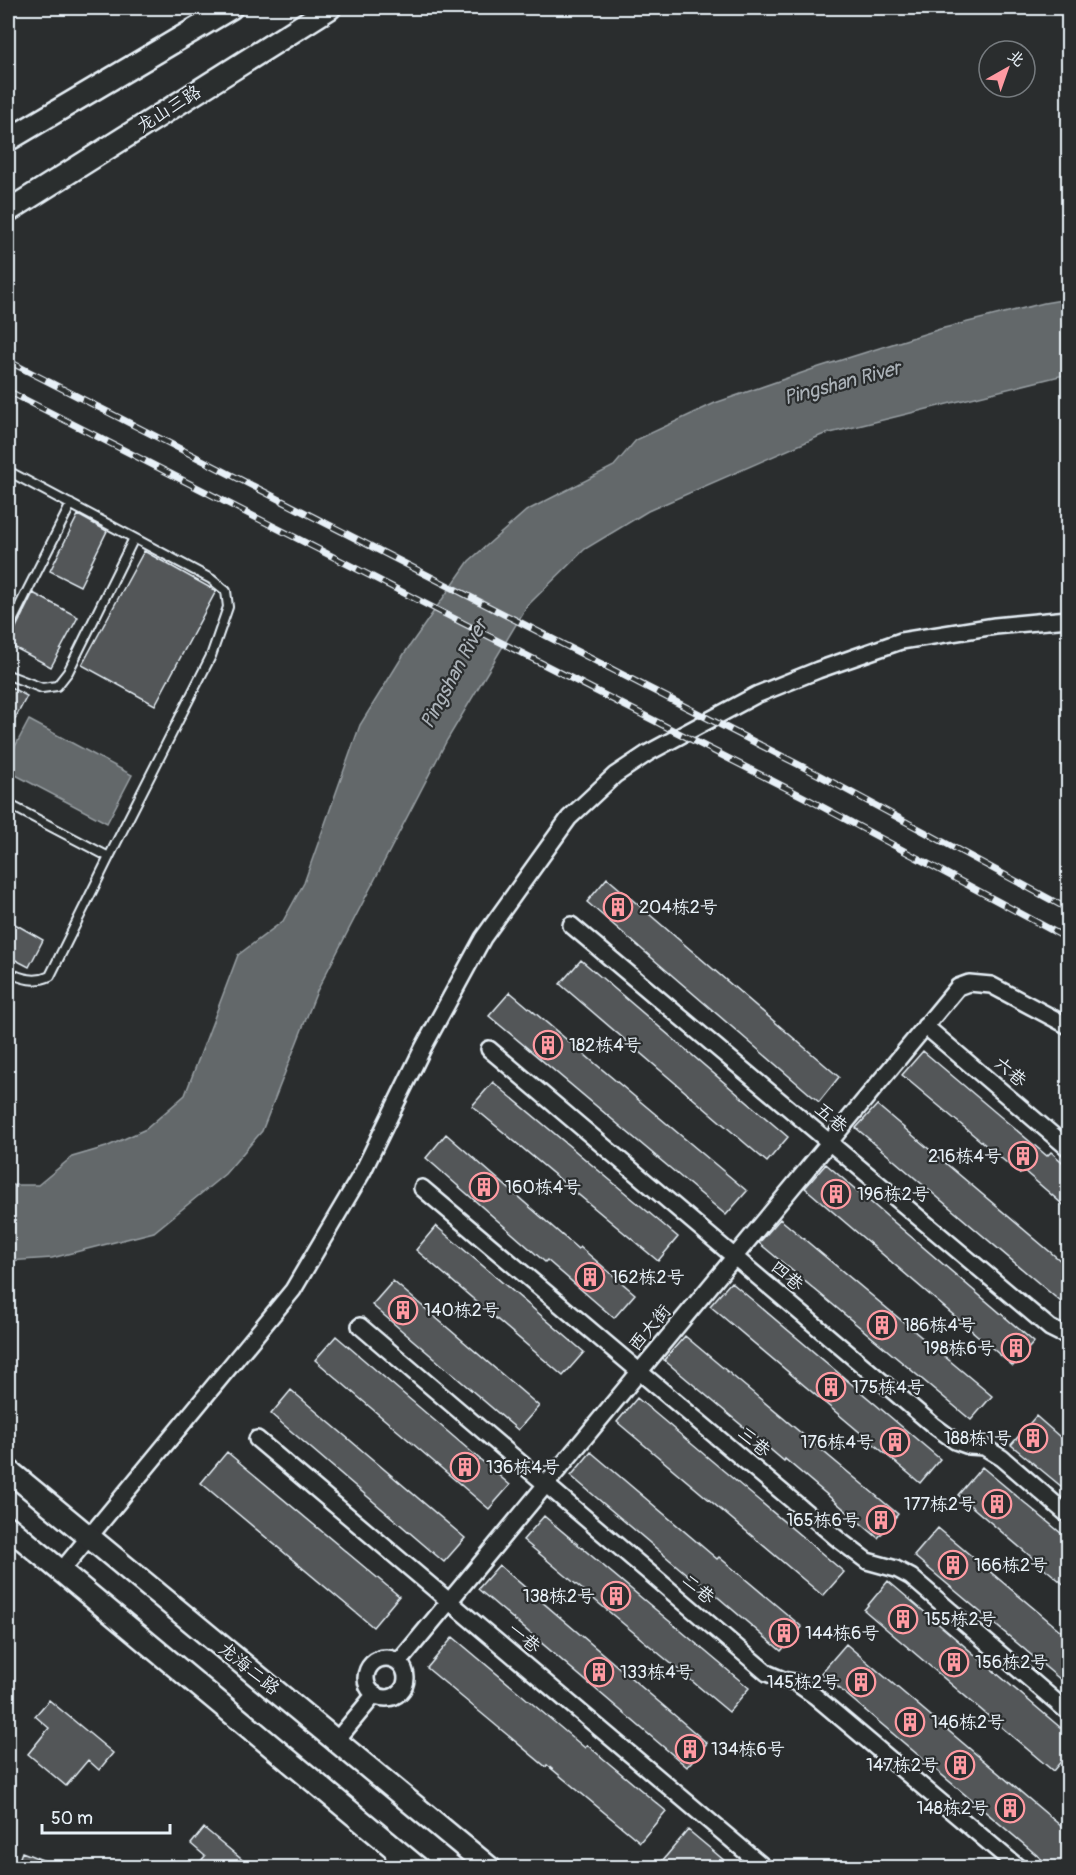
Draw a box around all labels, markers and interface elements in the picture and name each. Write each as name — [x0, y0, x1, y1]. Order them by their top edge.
north arrow — [977, 39, 1037, 99]
text: 北 — [1003, 45, 1029, 71]
street label: 龙山三路 — [132, 80, 206, 138]
water label: Pingshan River — [781, 355, 906, 411]
water label: Pingshan River — [415, 613, 495, 733]
building icon: 204栋2号 — [602, 891, 634, 923]
place label: 204栋2号 — [639, 896, 718, 919]
building icon: 182栋4号 — [532, 1029, 564, 1061]
place label: 182栋4号 — [569, 1034, 642, 1057]
street label: 六巷 — [989, 1052, 1031, 1092]
street label: 五巷 — [810, 1098, 852, 1138]
building icon: 216栋4号 — [1007, 1140, 1039, 1172]
place label: 216栋4号 — [928, 1145, 1002, 1168]
building icon: 160栋4号 — [468, 1171, 500, 1203]
place label: 160栋4号 — [505, 1176, 581, 1199]
building icon: 196栋2号 — [820, 1178, 852, 1210]
place label: 196栋2号 — [857, 1183, 930, 1206]
street label: 四巷 — [766, 1256, 808, 1296]
building icon: 162栋2号 — [574, 1261, 606, 1293]
place label: 162栋2号 — [611, 1266, 685, 1289]
building icon: 140栋2号 — [387, 1294, 419, 1326]
place label: 140栋2号 — [424, 1299, 500, 1322]
street label: 西大街 — [624, 1300, 676, 1356]
building icon: 186栋4号 — [866, 1309, 898, 1341]
place label: 186栋4号 — [903, 1314, 976, 1337]
building icon: 198栋6号 — [1000, 1332, 1032, 1364]
place label: 198栋6号 — [923, 1337, 995, 1360]
building icon: 175栋4号 — [815, 1371, 847, 1403]
place label: 175栋4号 — [852, 1376, 925, 1399]
street label: 三巷 — [733, 1422, 775, 1462]
building icon: 188栋1号 — [1017, 1422, 1049, 1454]
building icon: 176栋4号 — [879, 1426, 911, 1458]
place label: 188栋1号 — [944, 1427, 1012, 1450]
place label: 176栋4号 — [801, 1431, 874, 1454]
building icon: 136栋4号 — [449, 1451, 481, 1483]
place label: 136栋4号 — [486, 1456, 560, 1479]
building icon: 177栋2号 — [981, 1488, 1013, 1520]
place label: 177栋2号 — [904, 1493, 976, 1516]
building icon: 165栋6号 — [865, 1504, 897, 1536]
place label: 165栋6号 — [786, 1509, 860, 1532]
building icon: 166栋2号 — [937, 1549, 969, 1581]
place label: 166栋2号 — [974, 1554, 1048, 1577]
street label: 二巷 — [677, 1569, 719, 1609]
building icon: 138栋2号 — [600, 1580, 632, 1612]
place label: 138栋2号 — [523, 1585, 595, 1608]
building icon: 155栋2号 — [887, 1603, 919, 1635]
place label: 155栋2号 — [924, 1608, 997, 1631]
building icon: 144栋6号 — [768, 1617, 800, 1649]
street label: 一巷 — [503, 1618, 545, 1658]
place label: 144栋6号 — [805, 1622, 879, 1645]
street label: 龙海二路 — [214, 1637, 284, 1701]
building icon: 156栋2号 — [938, 1646, 970, 1678]
place label: 156栋2号 — [975, 1651, 1048, 1674]
building icon: 133栋4号 — [583, 1656, 615, 1688]
place label: 133栋4号 — [620, 1661, 694, 1684]
building icon: 145栋2号 — [845, 1666, 877, 1698]
place label: 145栋2号 — [767, 1671, 840, 1694]
building icon: 146栋2号 — [894, 1706, 926, 1738]
place label: 146栋2号 — [931, 1711, 1005, 1734]
building icon: 134栋6号 — [674, 1733, 706, 1765]
place label: 134栋6号 — [711, 1738, 785, 1761]
building icon: 147栋2号 — [944, 1749, 976, 1781]
place label: 147栋2号 — [866, 1754, 939, 1777]
building icon: 148栋2号 — [994, 1792, 1026, 1824]
scale bar — [42, 1797, 170, 1835]
place label: 148栋2号 — [916, 1797, 989, 1820]
text: 50 m — [51, 1807, 93, 1830]

